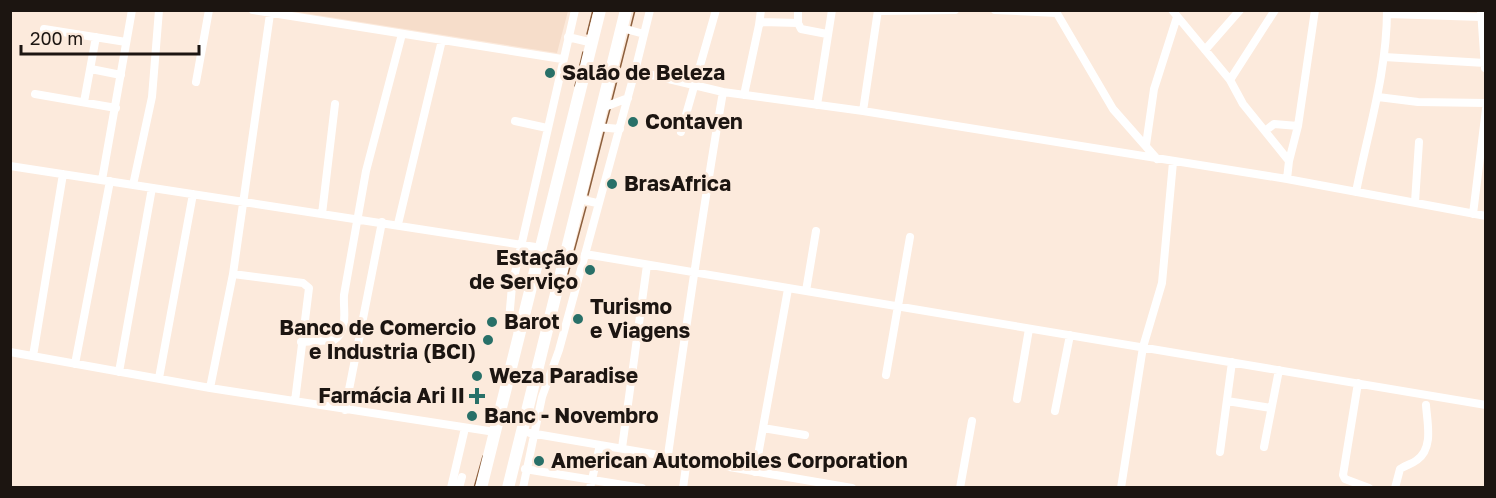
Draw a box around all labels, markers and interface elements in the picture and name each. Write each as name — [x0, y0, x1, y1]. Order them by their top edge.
scale bar — [21, 18, 200, 56]
text: 200 m — [30, 27, 83, 49]
place label: Salão de Beleza — [562, 59, 725, 85]
marker: Salão de Beleza — [543, 66, 557, 80]
place label: Contaven — [645, 108, 743, 134]
marker: Contaven — [626, 115, 640, 129]
place label: BrasAfrica — [624, 170, 731, 196]
marker: BrasAfrica — [605, 177, 619, 191]
place label: Estação de Serviço — [469, 244, 578, 294]
marker: Estação de Serviço — [583, 263, 597, 277]
place label: Turismo e Viagens — [590, 293, 690, 343]
place label: Barot — [504, 308, 560, 334]
marker: Turismo e Viagens — [571, 312, 585, 326]
place label: Banco de Comercio e Industria (BCI) — [279, 314, 476, 364]
marker: Barot — [485, 315, 499, 329]
marker: Banco de Comercio e Industria (BCI) — [481, 333, 495, 347]
place label: Weza Paradise — [489, 362, 638, 388]
marker: Weza Paradise — [470, 369, 484, 383]
place label: Farmácia Ari II — [318, 382, 465, 408]
marker: Farmácia Ari II — [470, 389, 484, 403]
place label: Banc - Novembro — [484, 402, 659, 428]
marker: Banc - Novembro — [465, 409, 479, 423]
place label: American Automobiles Corporation — [551, 447, 908, 473]
marker: American Automobiles Corporation — [532, 454, 546, 468]

